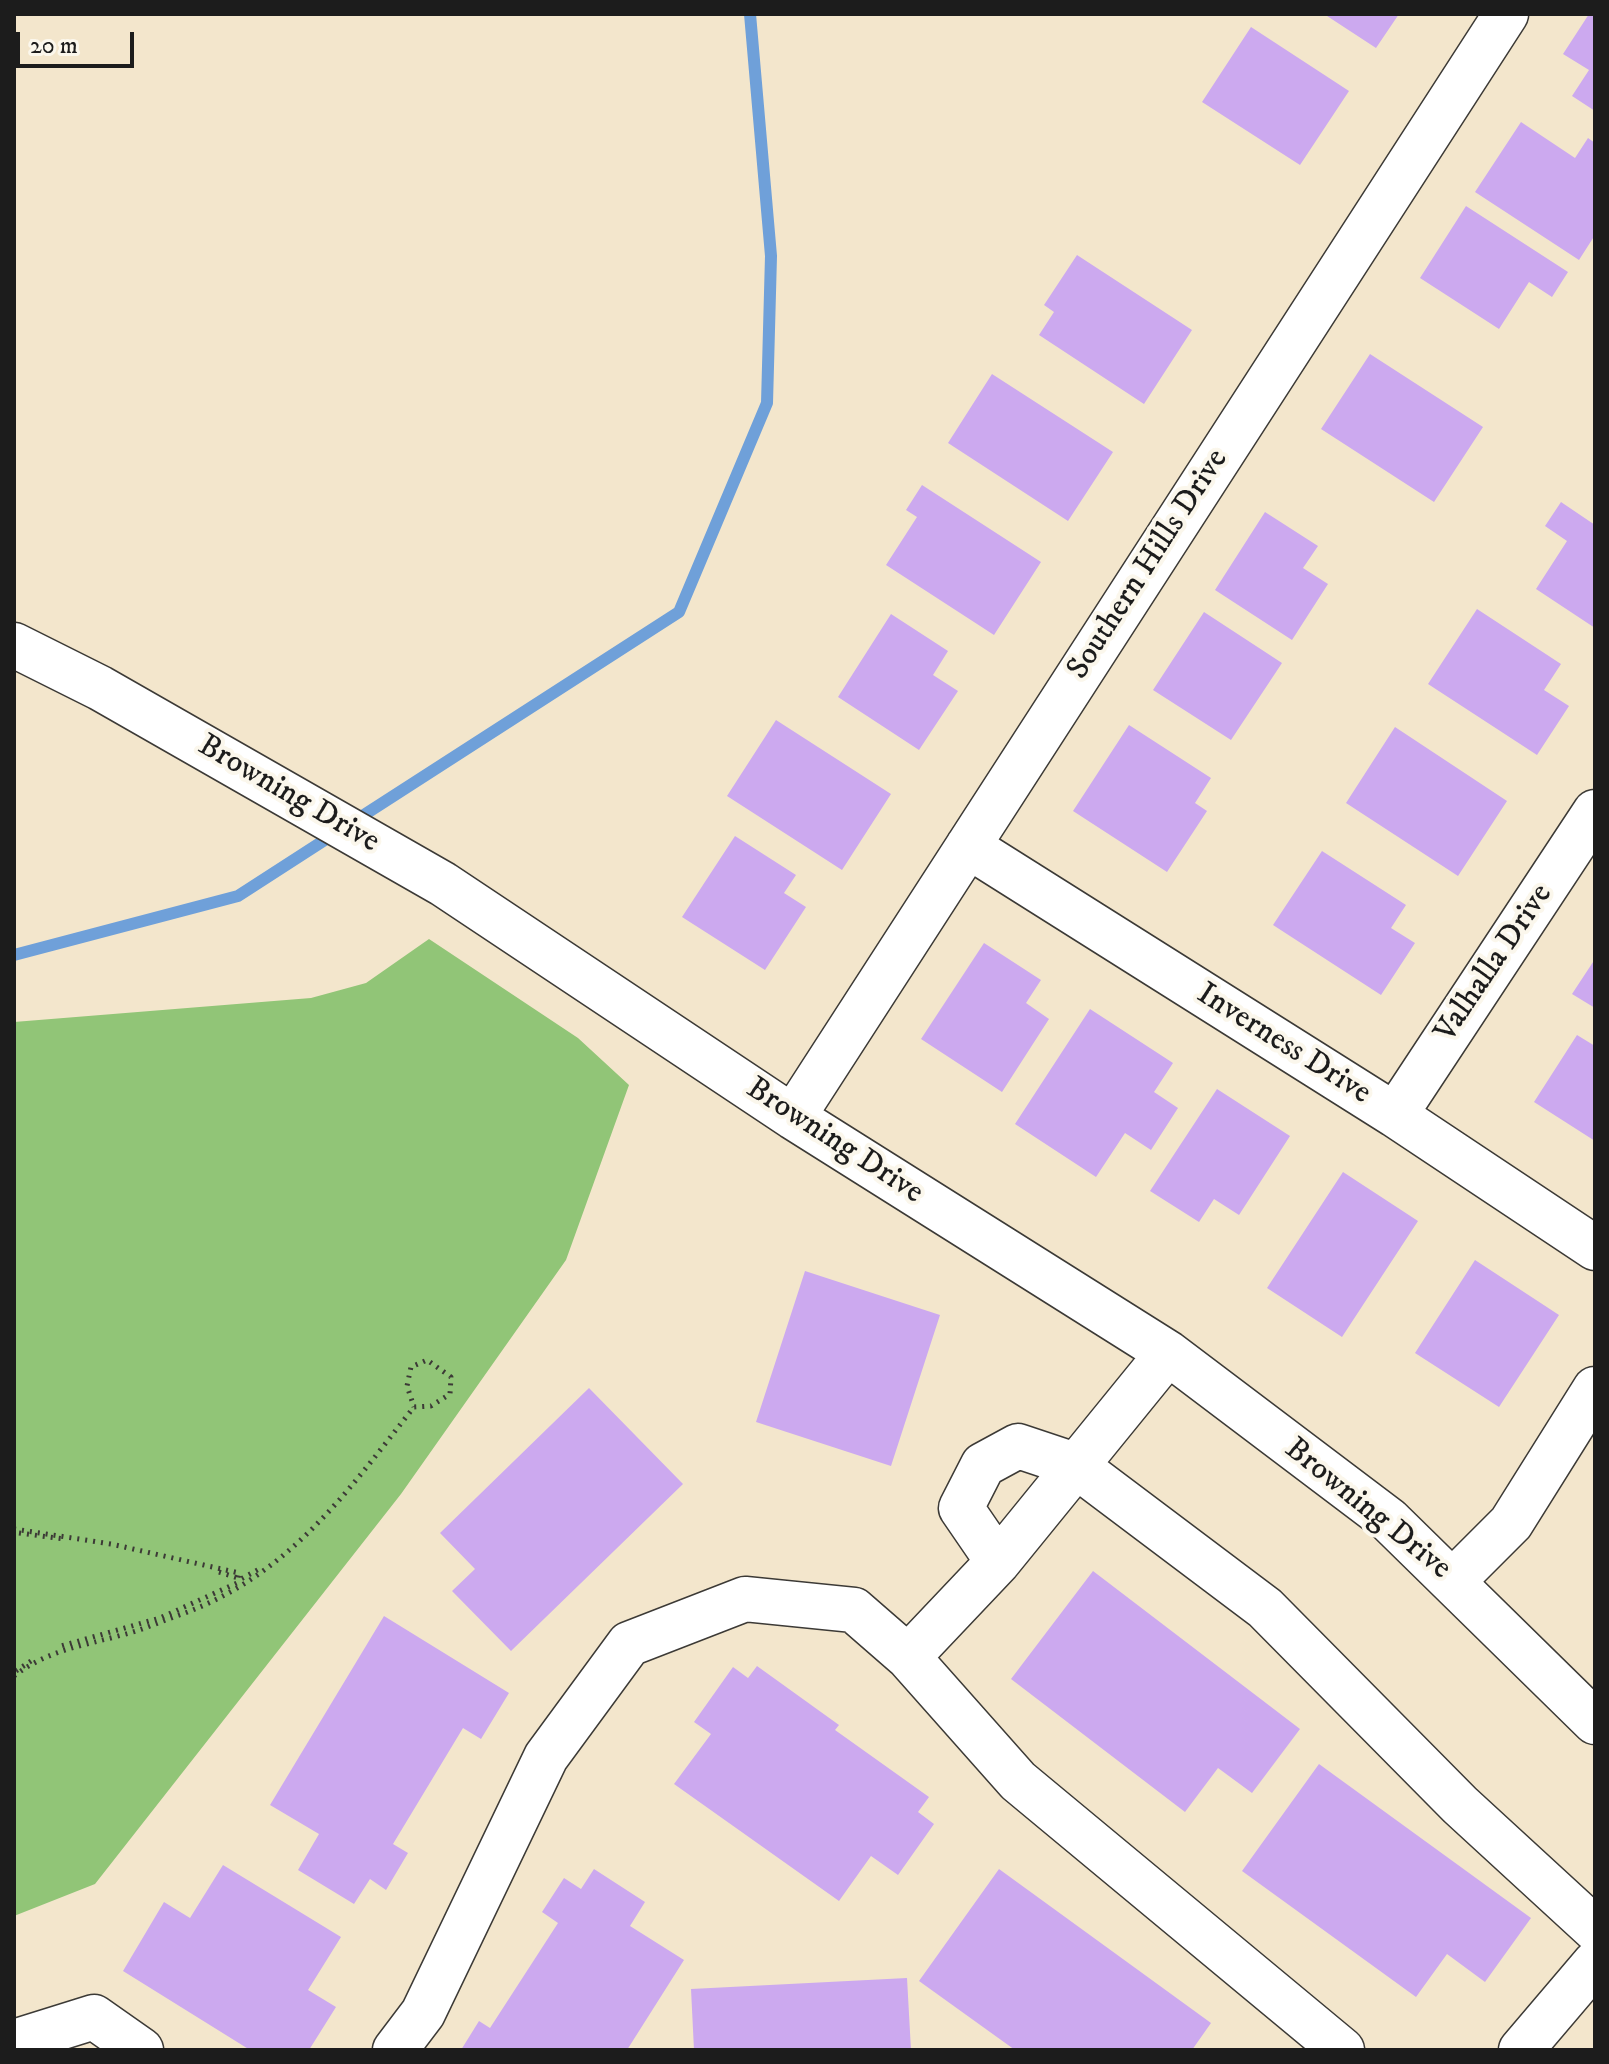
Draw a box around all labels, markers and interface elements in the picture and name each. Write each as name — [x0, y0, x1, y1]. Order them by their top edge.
scale bar — [20, 16, 138, 66]
text: 20 m — [30, 31, 78, 61]
street label: Southern Hills Drive — [1060, 443, 1238, 687]
street label: Browning Drive — [190, 728, 386, 862]
street label: Valhalla Drive — [1428, 878, 1562, 1050]
street label: Inverness Drive — [1189, 976, 1377, 1114]
street label: Browning Drive — [738, 1071, 930, 1213]
street label: Browning Drive — [1276, 1431, 1458, 1589]

